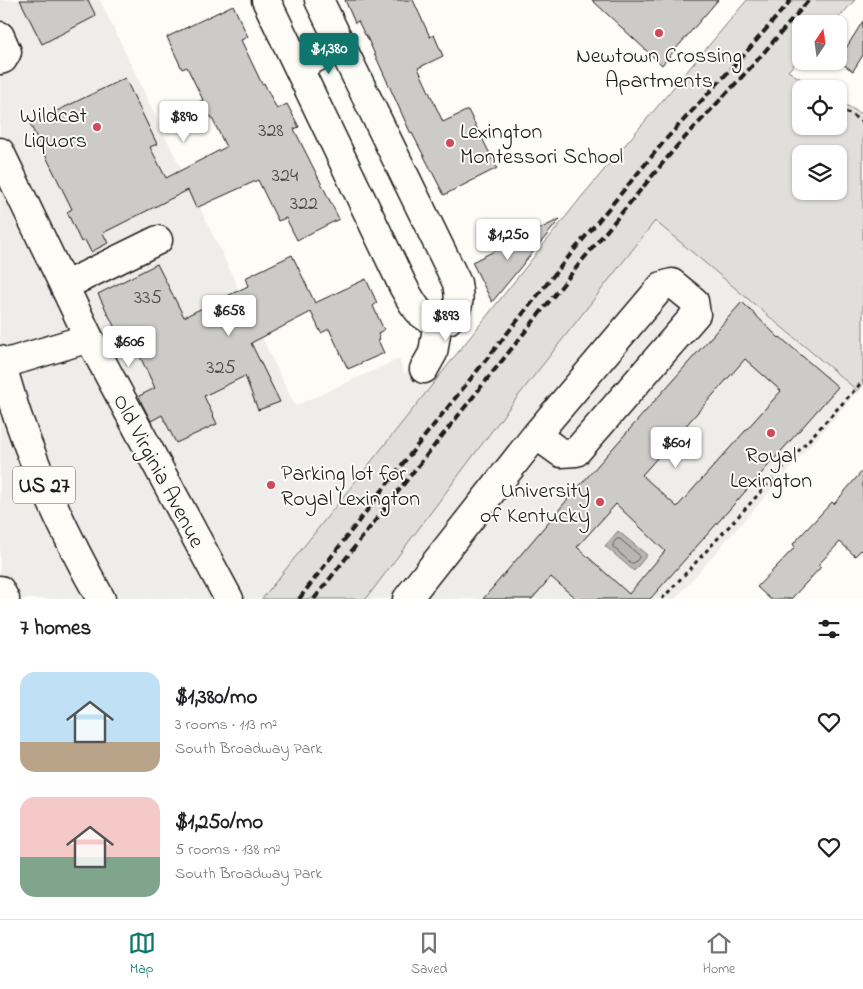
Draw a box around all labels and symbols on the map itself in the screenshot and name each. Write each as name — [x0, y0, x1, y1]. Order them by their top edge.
north arrow — [792, 15, 848, 70]
marker: Newtown Crossing Apartments — [653, 27, 665, 39]
pin: $1,380 — [288, 32, 370, 75]
place label: Newtown Crossing Apartments — [576, 41, 742, 98]
pin: $890 — [154, 100, 214, 143]
place label: Wildcat Liquors — [20, 101, 88, 158]
house number: 328 — [258, 117, 284, 146]
place label: Lexington Montessori School — [460, 117, 623, 174]
marker: Wildcat Liquors — [91, 121, 103, 133]
marker: Lexington Montessori School — [444, 137, 456, 149]
house number: 324 — [272, 162, 298, 191]
house number: 322 — [290, 190, 318, 219]
pin: $1,250 — [467, 218, 549, 261]
house number: 335 — [134, 284, 162, 313]
pin: $658 — [199, 294, 259, 337]
pin: $893 — [416, 300, 476, 342]
pin: $606 — [99, 326, 159, 368]
house number: 325 — [206, 354, 236, 383]
street label: Old Virginia Avenue — [102, 389, 211, 555]
pin: $601 — [646, 426, 706, 469]
marker: Royal Lexington — [765, 427, 777, 439]
place label: Royal Lexington — [730, 441, 812, 499]
place label: Parking lot for Royal Lexington — [281, 459, 420, 517]
road number: US 27 — [13, 466, 75, 504]
place label: University of Kentucky — [480, 476, 590, 534]
marker: Parking lot for Royal Lexington — [265, 479, 277, 491]
marker: University of Kentucky — [594, 496, 606, 508]

